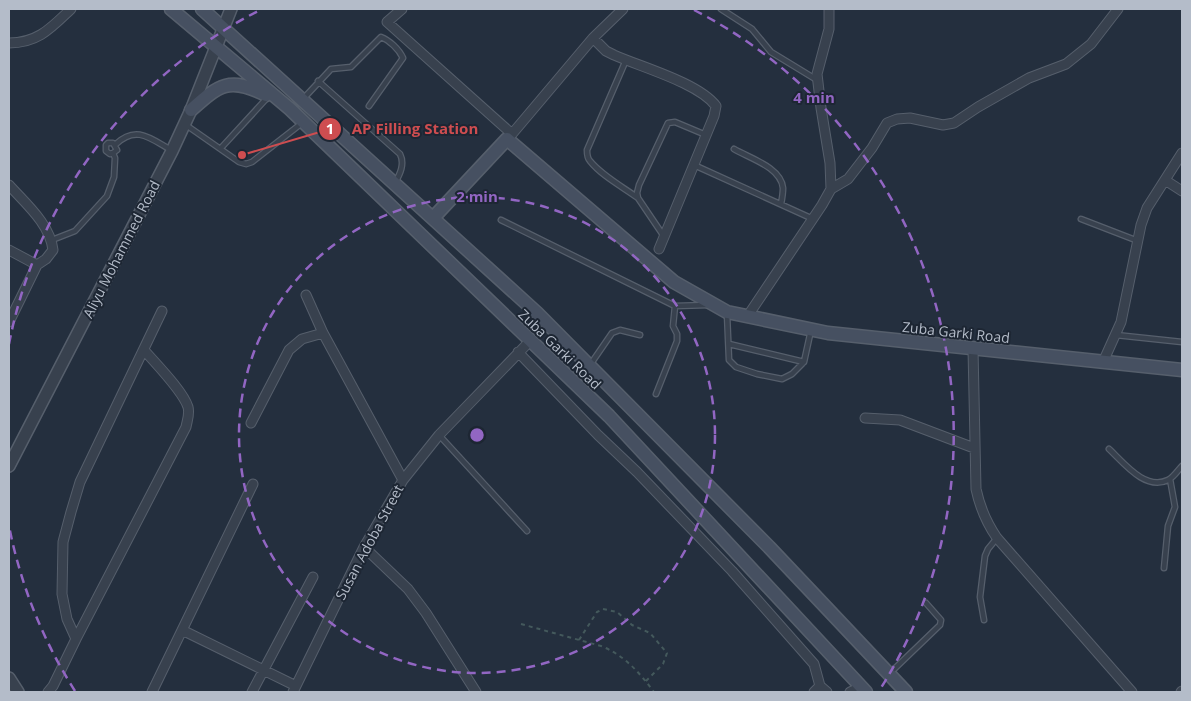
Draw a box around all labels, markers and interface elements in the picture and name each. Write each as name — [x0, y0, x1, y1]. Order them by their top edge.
text: 4 min — [793, 87, 835, 107]
callout: AP Filling Station — [317, 114, 489, 144]
text: 1 — [326, 118, 334, 138]
text: AP Filling Station — [352, 118, 478, 138]
street label: Aliyu Mohammed Road — [78, 177, 164, 321]
text: 2 min — [456, 186, 498, 206]
street label: Zuba Garki Road — [514, 305, 606, 393]
street label: Zuba Garki Road — [901, 317, 1011, 347]
centre of rings — [468, 426, 486, 444]
street label: Susan Adoba Street — [331, 481, 407, 603]

